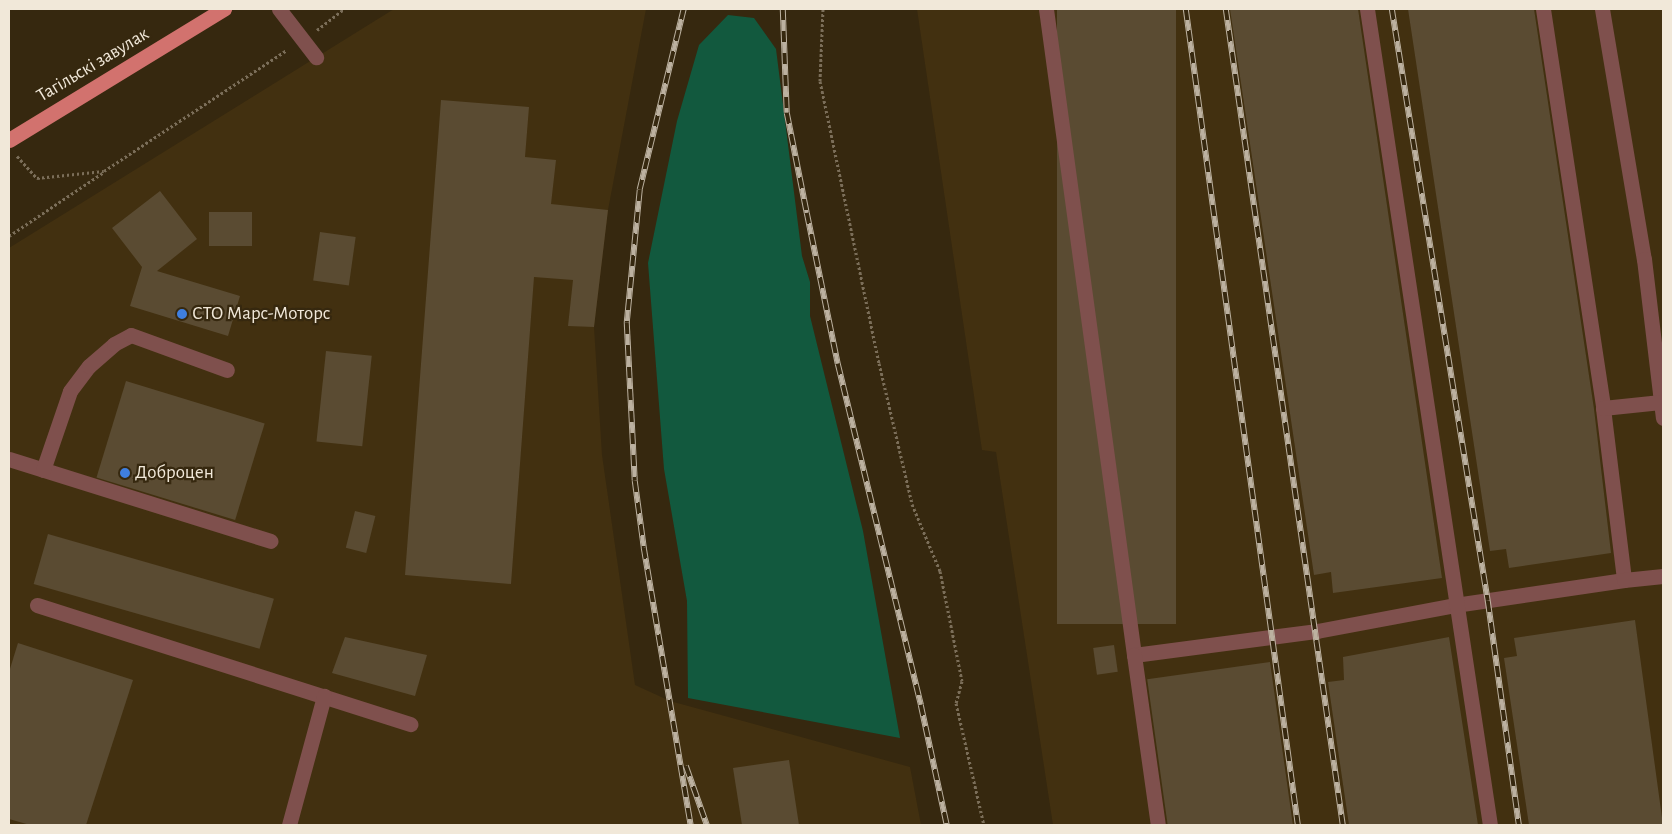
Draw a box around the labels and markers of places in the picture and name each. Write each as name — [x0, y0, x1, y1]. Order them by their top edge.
place label: СТО Марс-Моторс — [192, 303, 330, 325]
marker: СТО Марс-Моторс — [176, 308, 188, 320]
place label: Доброцен — [135, 462, 214, 484]
marker: Доброцен — [119, 467, 131, 479]

